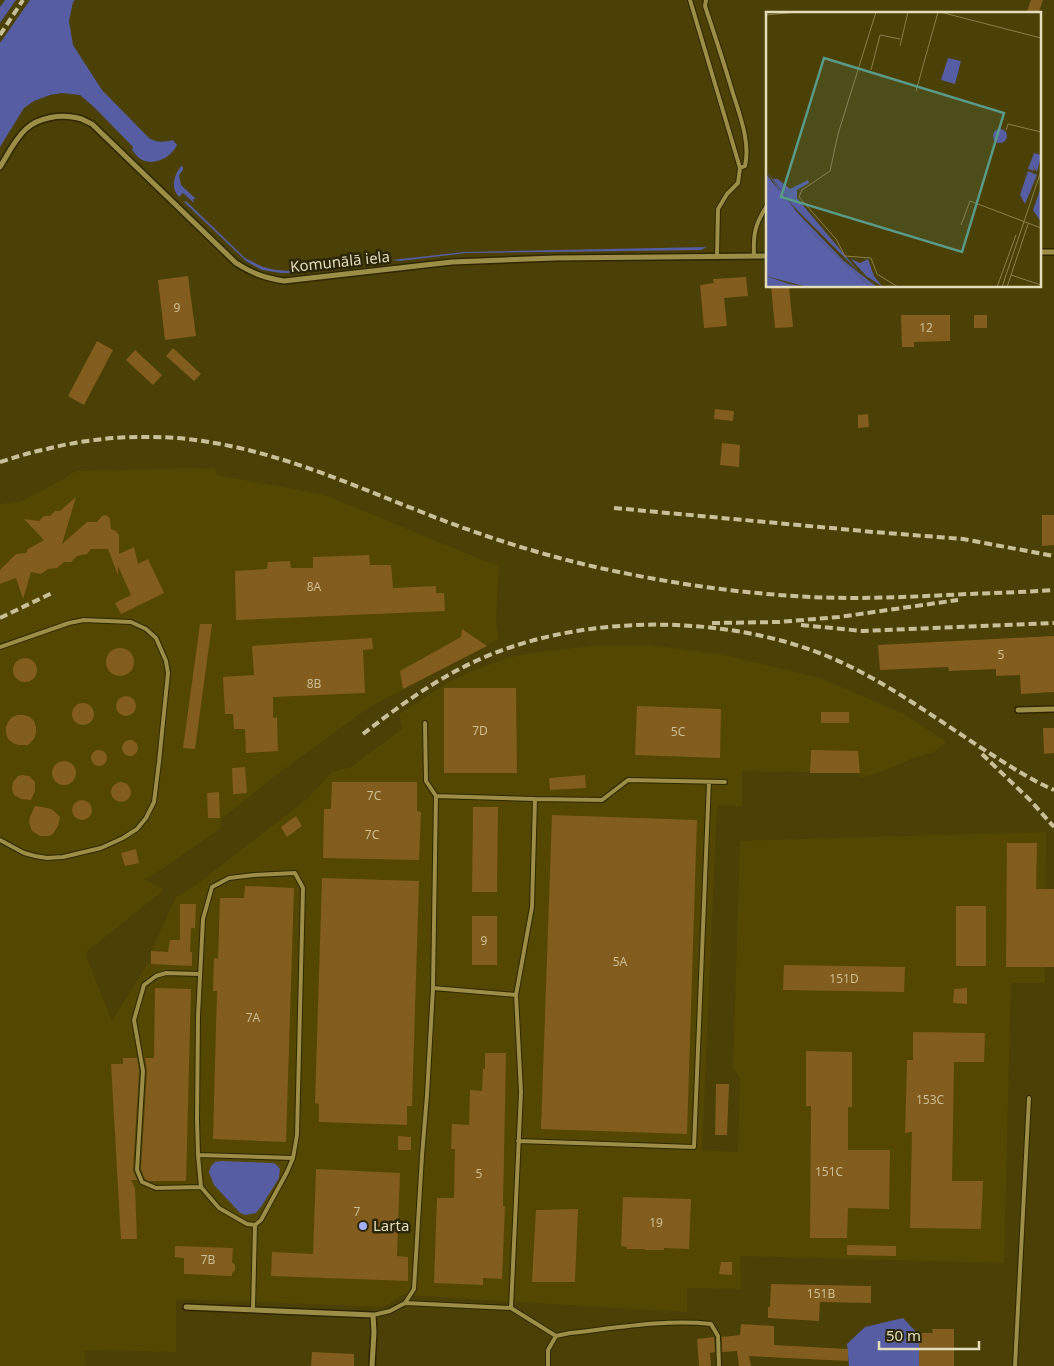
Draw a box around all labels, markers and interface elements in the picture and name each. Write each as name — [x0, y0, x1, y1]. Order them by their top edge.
inset map — [766, 12, 1042, 288]
street label: Komunālā iela — [289, 246, 391, 276]
house number: 9 — [174, 299, 181, 316]
house number: 12 — [919, 319, 933, 336]
house number: 8A — [307, 578, 322, 595]
house number: 5 — [998, 646, 1005, 663]
house number: 8B — [307, 675, 322, 692]
house number: 7D — [472, 722, 488, 739]
house number: 5C — [671, 723, 686, 740]
house number: 7C — [367, 787, 382, 804]
house number: 7C — [365, 826, 380, 843]
house number: 9 — [481, 932, 488, 949]
house number: 5A — [613, 953, 628, 970]
house number: 151D — [829, 970, 859, 987]
house number: 7A — [246, 1009, 261, 1026]
house number: 153C — [916, 1091, 944, 1108]
house number: 151C — [815, 1163, 843, 1180]
house number: 5 — [476, 1165, 483, 1182]
house number: 7 — [354, 1203, 361, 1220]
house number: 19 — [649, 1214, 663, 1231]
place label: Larta — [373, 1215, 409, 1235]
marker: Larta — [357, 1220, 369, 1232]
house number: 7B — [201, 1251, 216, 1268]
house number: 151B — [807, 1285, 835, 1302]
scale bar — [879, 1318, 979, 1350]
text: 50 m — [886, 1325, 921, 1345]

